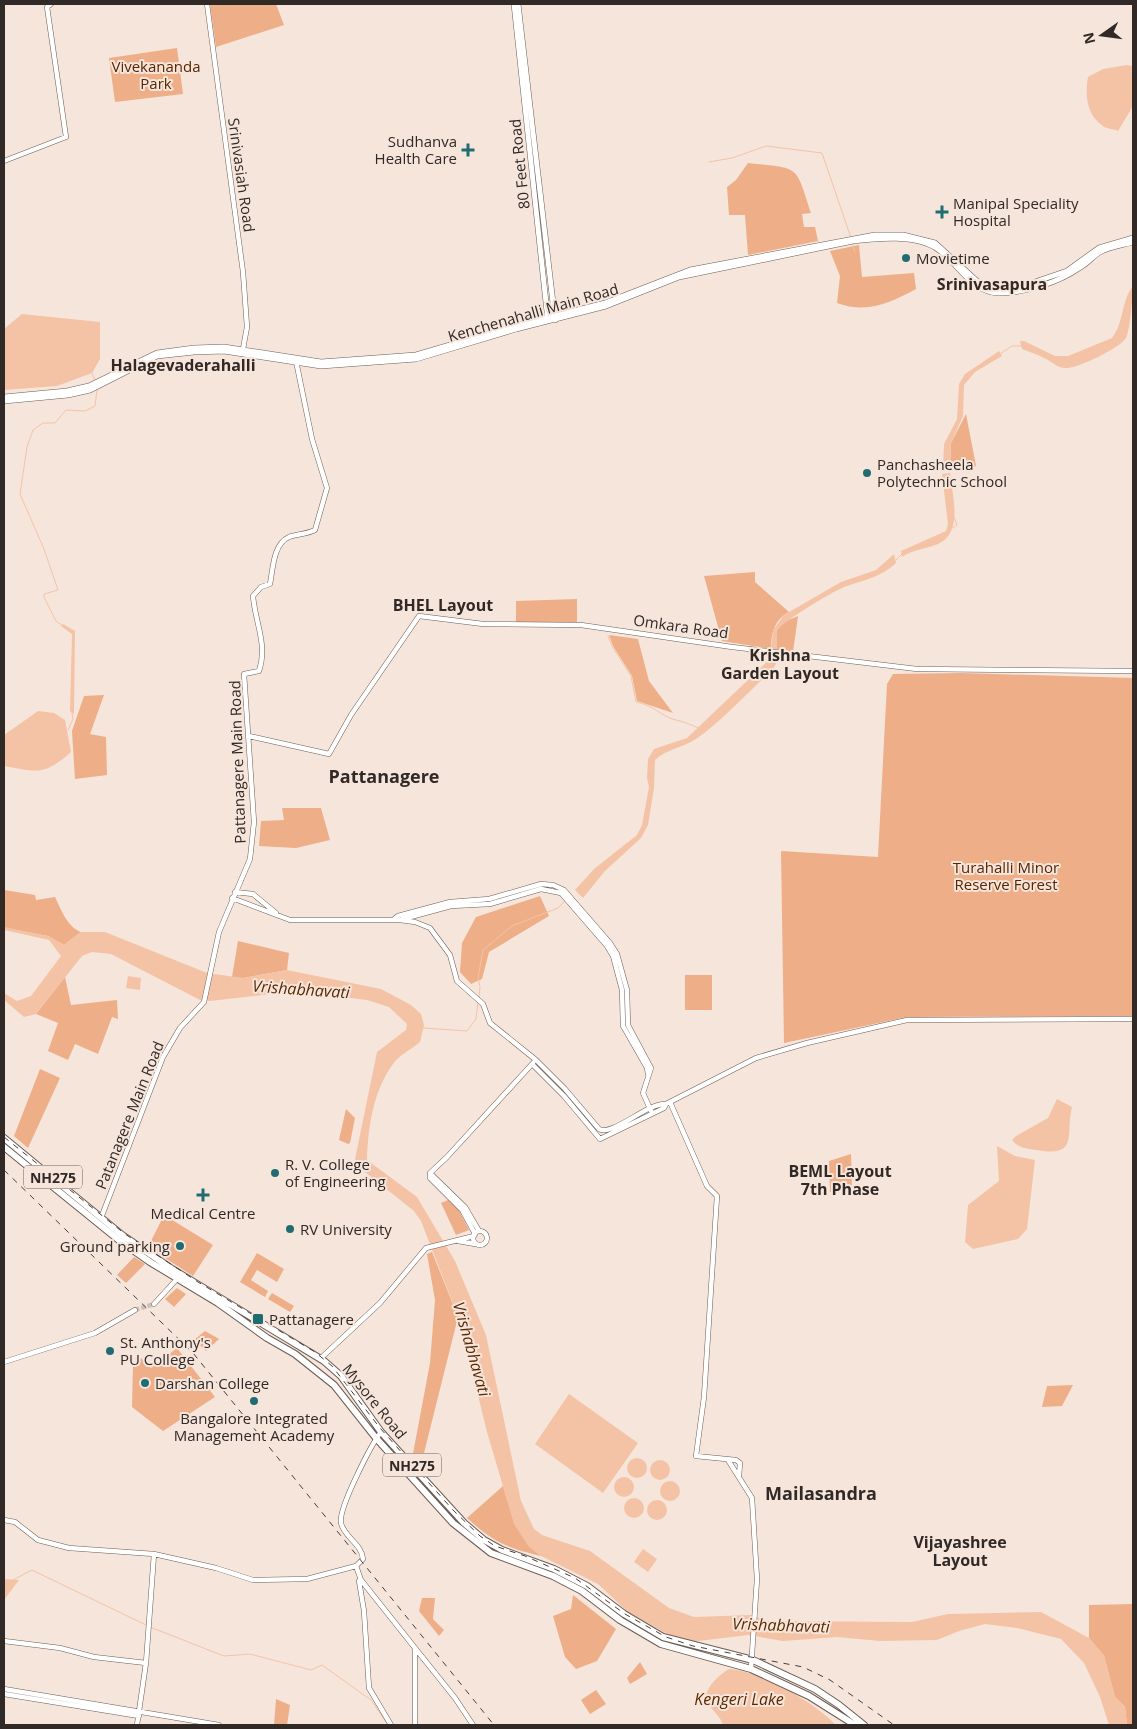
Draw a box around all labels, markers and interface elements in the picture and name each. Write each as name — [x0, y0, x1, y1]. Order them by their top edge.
north arrow — [1077, 10, 1127, 60]
text: N — [1078, 30, 1099, 46]
park label: Vivekananda Park — [111, 56, 201, 93]
street label: Srinivasiah Road — [224, 117, 260, 233]
street label: 80 Feet Road — [504, 118, 534, 210]
place label: Sudhanva Health Care — [375, 131, 457, 168]
marker: Sudhanva Health Care — [461, 143, 475, 157]
place label: Manipal Speciality Hospital — [953, 193, 1079, 230]
marker: Manipal Speciality Hospital — [935, 205, 949, 219]
place label: Movietime — [916, 248, 990, 268]
marker: Movietime — [900, 252, 912, 264]
district label: Srinivasapura — [937, 273, 1047, 295]
street label: Kenchenahalli Main Road — [445, 278, 621, 346]
district label: Halagevaderahalli — [110, 354, 256, 376]
place label: Panchasheela Polytechnic School — [877, 454, 1007, 491]
marker: Panchasheela Polytechnic School — [861, 467, 873, 479]
district label: BHEL Layout — [393, 594, 493, 616]
street label: Omkara Road — [632, 609, 730, 643]
district label: Krishna Garden Layout — [721, 644, 839, 684]
street label: Pattanagere Main Road — [224, 680, 250, 844]
district label: Pattanagere — [329, 764, 440, 788]
park label: Turahalli Minor Reserve Forest — [953, 857, 1059, 894]
water label: Vrishabhavati — [252, 975, 351, 1003]
street label: Patanagere Main Road — [90, 1038, 168, 1192]
place label: R. V. College of Engineering — [285, 1154, 386, 1191]
district label: BEML Layout 7th Phase — [788, 1160, 892, 1200]
road number: NH275 — [24, 1166, 82, 1188]
marker: R. V. College of Engineering — [269, 1167, 281, 1179]
marker: Medical Centre — [196, 1188, 210, 1202]
place label: Medical Centre — [150, 1203, 256, 1223]
place label: RV University — [300, 1219, 392, 1239]
marker: RV University — [284, 1223, 296, 1235]
place label: Ground parking — [60, 1236, 170, 1256]
marker: Ground parking — [174, 1240, 186, 1252]
water label: Vrishabhavati — [448, 1299, 496, 1400]
place label: Pattanagere — [269, 1309, 354, 1329]
marker: Pattanagere — [251, 1312, 265, 1326]
place label: St. Anthony's PU College — [120, 1332, 211, 1369]
marker: St. Anthony's PU College — [104, 1345, 116, 1357]
street label: Mysore Road — [338, 1359, 412, 1443]
place label: Darshan College — [155, 1373, 269, 1393]
marker: Darshan College — [139, 1377, 151, 1389]
marker: Bangalore Integrated Management Academy — [248, 1395, 260, 1407]
place label: Bangalore Integrated Management Academy — [174, 1408, 335, 1445]
road number: NH275 — [383, 1454, 441, 1476]
district label: Mailasandra — [765, 1481, 877, 1505]
district label: Vijayashree Layout — [913, 1531, 1007, 1571]
water label: Vrishabhavati — [732, 1612, 831, 1638]
water label: Kengeri Lake — [694, 1688, 784, 1710]

